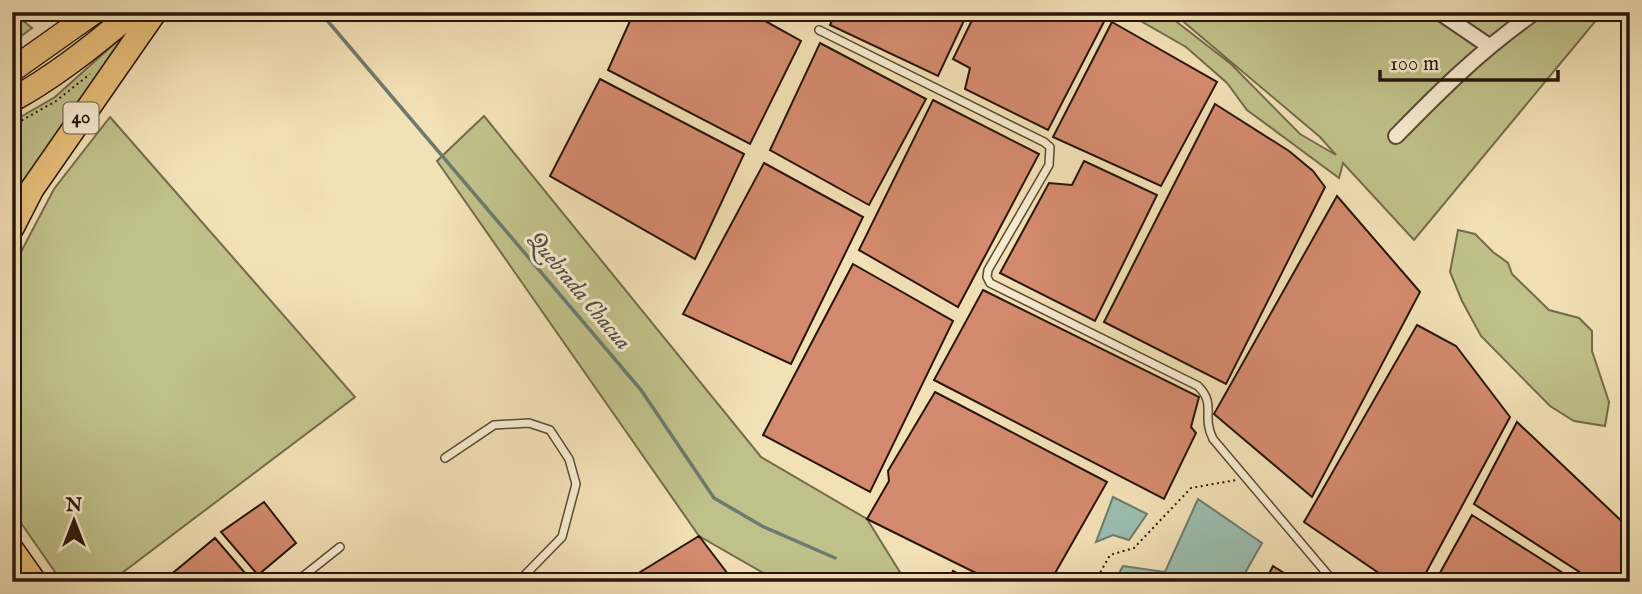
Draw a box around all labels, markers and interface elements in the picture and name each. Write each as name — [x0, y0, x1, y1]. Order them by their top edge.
scale bar — [1380, 38, 1558, 82]
text: 100 m — [1390, 51, 1439, 78]
road number: 40 — [64, 102, 98, 134]
water label: Quebrada Chacua — [520, 226, 637, 357]
north arrow — [38, 486, 108, 556]
text: N — [65, 494, 83, 518]

